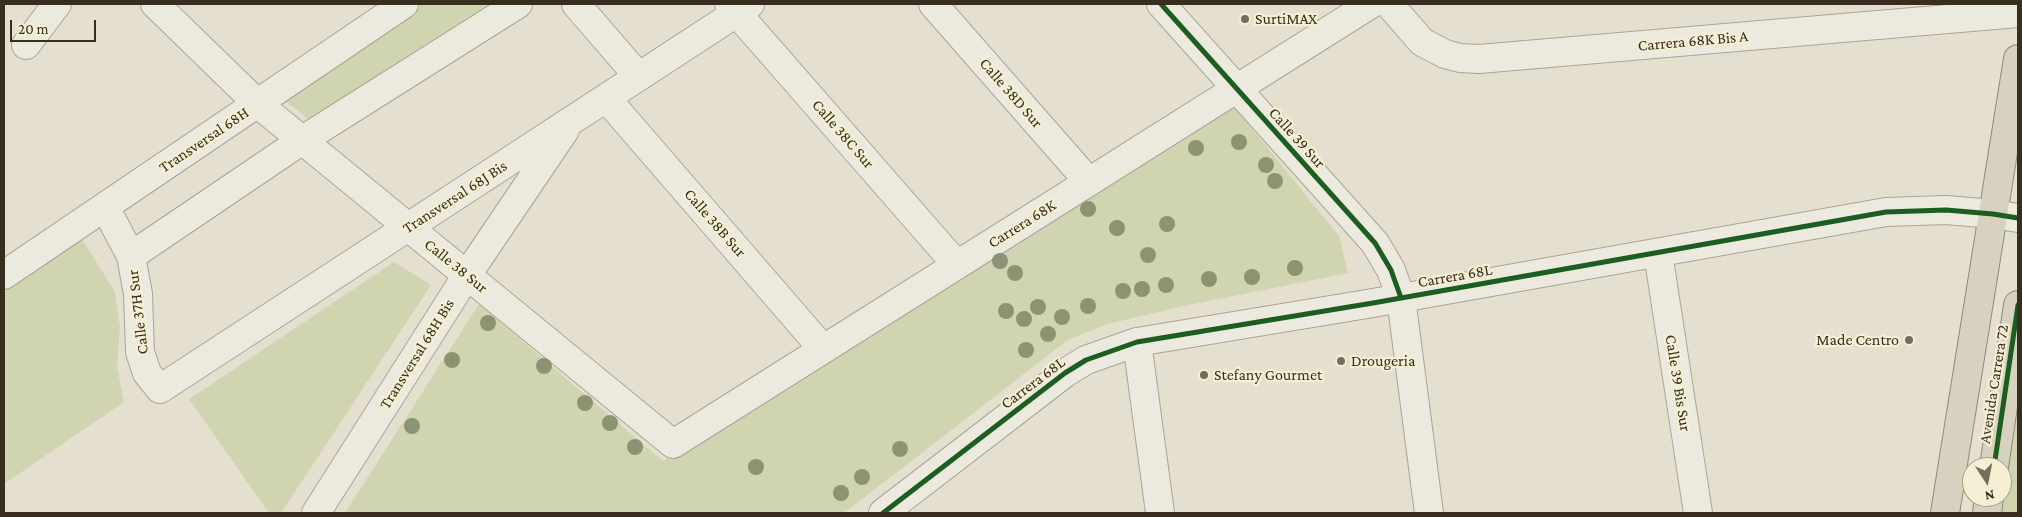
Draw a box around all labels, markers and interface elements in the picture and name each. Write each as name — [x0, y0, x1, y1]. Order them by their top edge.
place label: SurtiMAX — [1255, 9, 1317, 29]
scale bar — [12, 10, 99, 42]
marker: SurtiMAX — [1239, 13, 1251, 25]
text: 20 m — [18, 21, 49, 37]
street label: Carrera 68K Bis A — [1637, 27, 1749, 55]
street label: Calle 38D Sur — [975, 54, 1047, 132]
street label: Calle 38C Sur — [808, 95, 878, 173]
street label: Transversal 68H — [155, 103, 253, 177]
street label: Calle 39 Sur — [1265, 104, 1329, 172]
street label: Transversal 68J Bis — [399, 156, 511, 238]
street label: Calle 38B Sur — [680, 185, 750, 261]
street label: Carrera 68K — [984, 196, 1060, 252]
street label: Calle 38 Sur — [420, 235, 492, 297]
street label: Carrera 68L — [1416, 260, 1494, 292]
street label: Calle 37H Sur — [123, 269, 153, 355]
street label: Transversal 68H Bis — [375, 295, 459, 413]
street label: Avenida Carrera 72 — [1975, 323, 2013, 445]
place label: Made Centro — [1816, 330, 1899, 350]
street label: Calle 39 Bis Sur — [1661, 333, 1695, 433]
marker: Made Centro — [1903, 334, 1915, 346]
place label: Drougeria — [1351, 351, 1415, 371]
street label: Carrera 68L — [997, 353, 1069, 413]
marker: Drougeria — [1335, 355, 1347, 367]
place label: Stefany Gourmet — [1214, 365, 1322, 385]
marker: Stefany Gourmet — [1198, 369, 1210, 381]
north arrow — [1962, 457, 2012, 507]
text: N — [1983, 487, 1996, 505]

